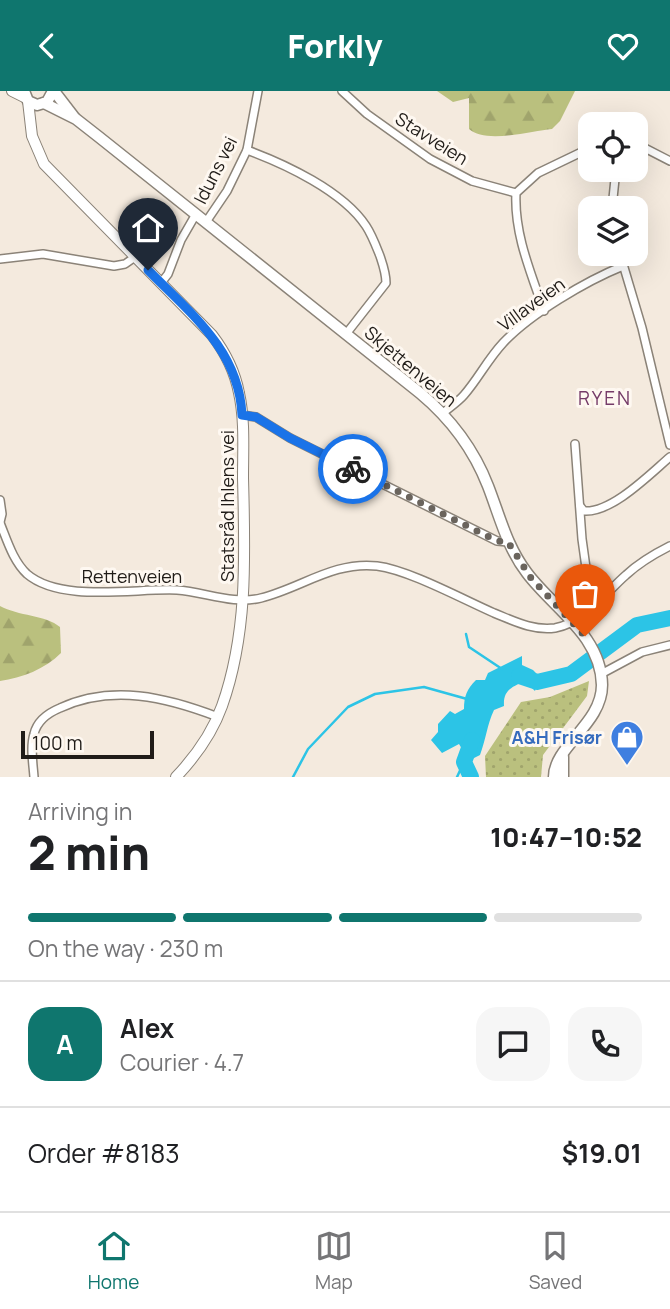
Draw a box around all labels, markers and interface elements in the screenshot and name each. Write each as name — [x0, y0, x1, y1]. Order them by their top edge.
text: Forkly — [287, 24, 383, 68]
icon: back — [28, 27, 66, 65]
icon: heart — [604, 27, 642, 65]
street label: Stavveien — [391, 106, 473, 170]
map controls — [578, 112, 648, 266]
button: locate — [578, 112, 648, 182]
street label: Iduns vei — [188, 132, 242, 208]
button: layers — [578, 196, 648, 266]
pin — [118, 198, 178, 270]
icon: home — [129, 209, 167, 247]
street label: Villaveien — [493, 272, 569, 336]
street label: Skjettenveien — [360, 320, 462, 412]
district label: RYEN — [578, 385, 632, 411]
street label: Statsråd Ihlens vei — [215, 430, 239, 582]
courier — [318, 434, 388, 504]
icon: bike — [334, 450, 372, 488]
street label: Rettenveien — [82, 564, 182, 588]
pin — [555, 564, 615, 636]
icon: bag — [566, 575, 604, 613]
shop icon: A&H Frisør — [608, 718, 646, 767]
place label: A&H Frisør — [512, 725, 602, 749]
scale bar — [21, 728, 154, 760]
text: 100 m — [32, 730, 83, 756]
text: Arriving in — [28, 795, 133, 827]
text: 10:47–10:52 — [490, 819, 642, 855]
text: 2 min — [28, 821, 150, 884]
text: On the way · 230 m — [28, 932, 223, 964]
button: chat — [476, 1007, 550, 1081]
button: phone — [568, 1007, 642, 1081]
text: Alex — [120, 1010, 174, 1046]
text: A — [56, 1026, 74, 1062]
text: Courier · 4.7 — [120, 1046, 244, 1078]
text: Order #8183 — [28, 1135, 180, 1171]
text: $19.01 — [562, 1135, 642, 1171]
tab: Home — [88, 1227, 139, 1295]
tab: Map — [315, 1227, 353, 1295]
tab: Saved — [529, 1227, 582, 1295]

